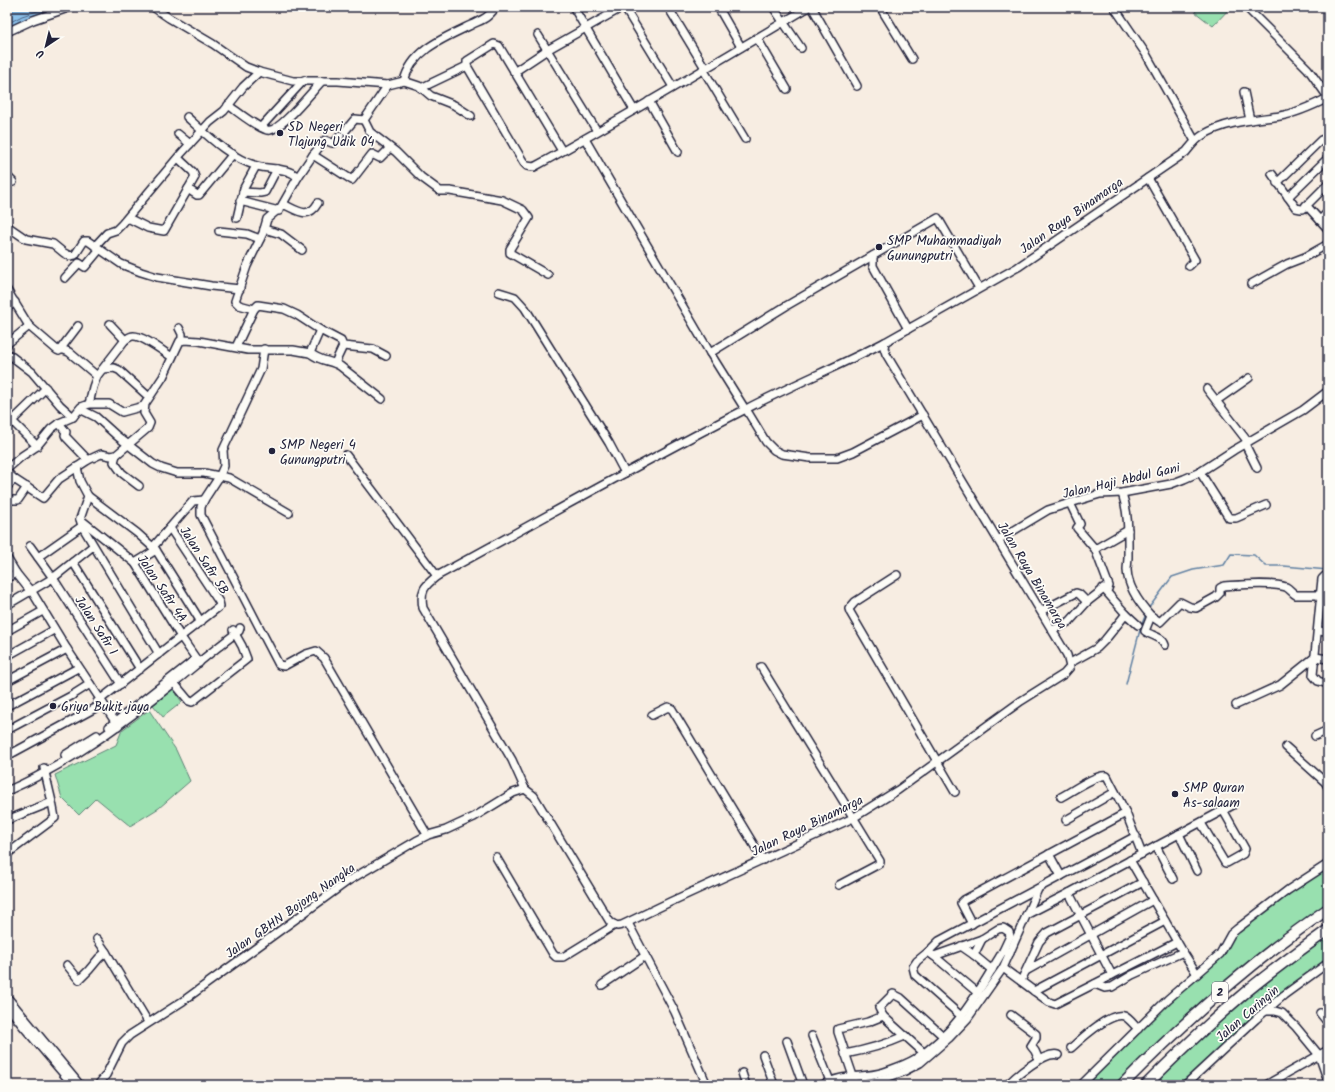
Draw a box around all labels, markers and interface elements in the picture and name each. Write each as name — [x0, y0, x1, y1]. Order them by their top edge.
north arrow — [26, 26, 66, 66]
text: U — [33, 44, 49, 63]
place label: SD Negeri Tlajung Udik 04 — [288, 117, 374, 153]
marker: SD Negeri Tlajung Udik 04 — [275, 128, 285, 138]
street label: Jalan Raya Binamarga — [1016, 173, 1128, 260]
place label: SMP Muhammadiyah Gunungputri — [887, 231, 1002, 267]
marker: SMP Muhammadiyah Gunungputri — [874, 242, 884, 252]
place label: SMP Negeri 4 Gunungputri — [280, 435, 356, 471]
marker: SMP Negeri 4 Gunungputri — [267, 446, 277, 456]
street label: Jalan Haji Abdul Gani — [1061, 458, 1183, 505]
street label: Jalan Raya Binamarga — [991, 518, 1072, 634]
street label: Jalan Safir 5B — [174, 522, 234, 599]
street label: Jalan Safir 4A — [131, 551, 192, 627]
street label: Jalan Safir 1 — [69, 592, 123, 660]
place label: Griya Bukit jaya — [61, 697, 149, 718]
marker: Griya Bukit jaya — [48, 701, 58, 711]
place label: SMP Quran As-salaam — [1183, 778, 1244, 814]
marker: SMP Quran As-salaam — [1170, 789, 1180, 799]
street label: Jalan Raya Binamarga — [748, 790, 867, 863]
street label: Jalan GBHN Bojong Nangka — [222, 858, 360, 964]
street label: Jalan Caringin — [1212, 981, 1284, 1048]
road number: 2 — [1212, 982, 1228, 1002]

